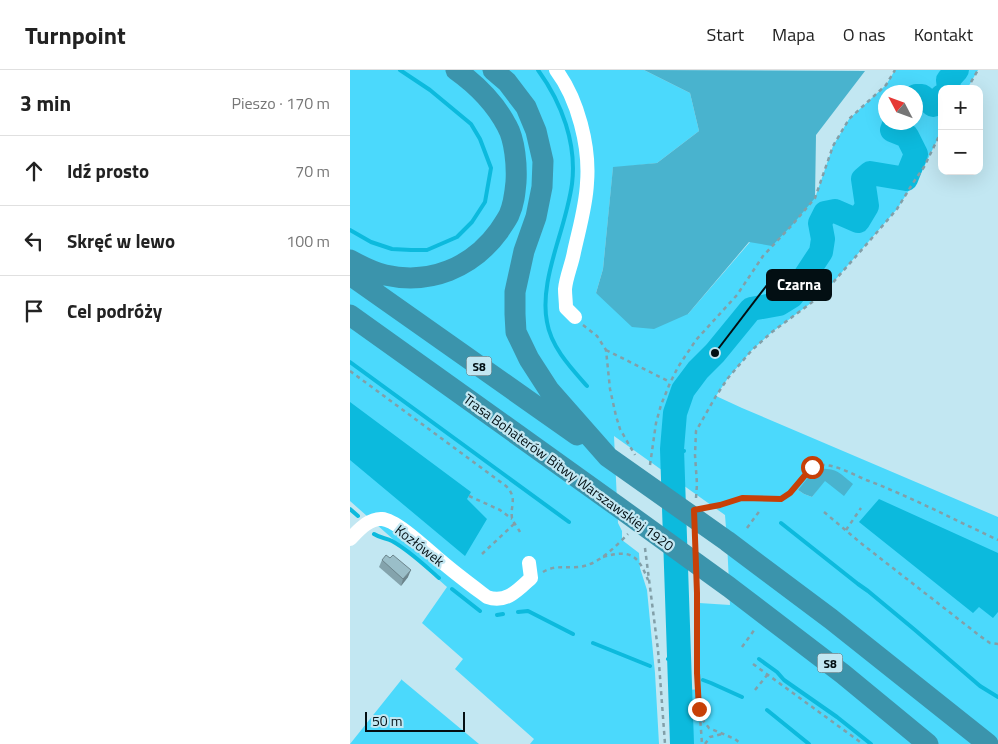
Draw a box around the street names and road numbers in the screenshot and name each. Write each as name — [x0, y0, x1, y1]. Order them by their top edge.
road number: S8 — [466, 356, 492, 376]
street label: Trasa Bohaterów Bitwy Warszawskiej 1920 — [459, 388, 679, 556]
street label: Kozłówek — [391, 519, 449, 571]
road number: S8 — [818, 654, 842, 672]

